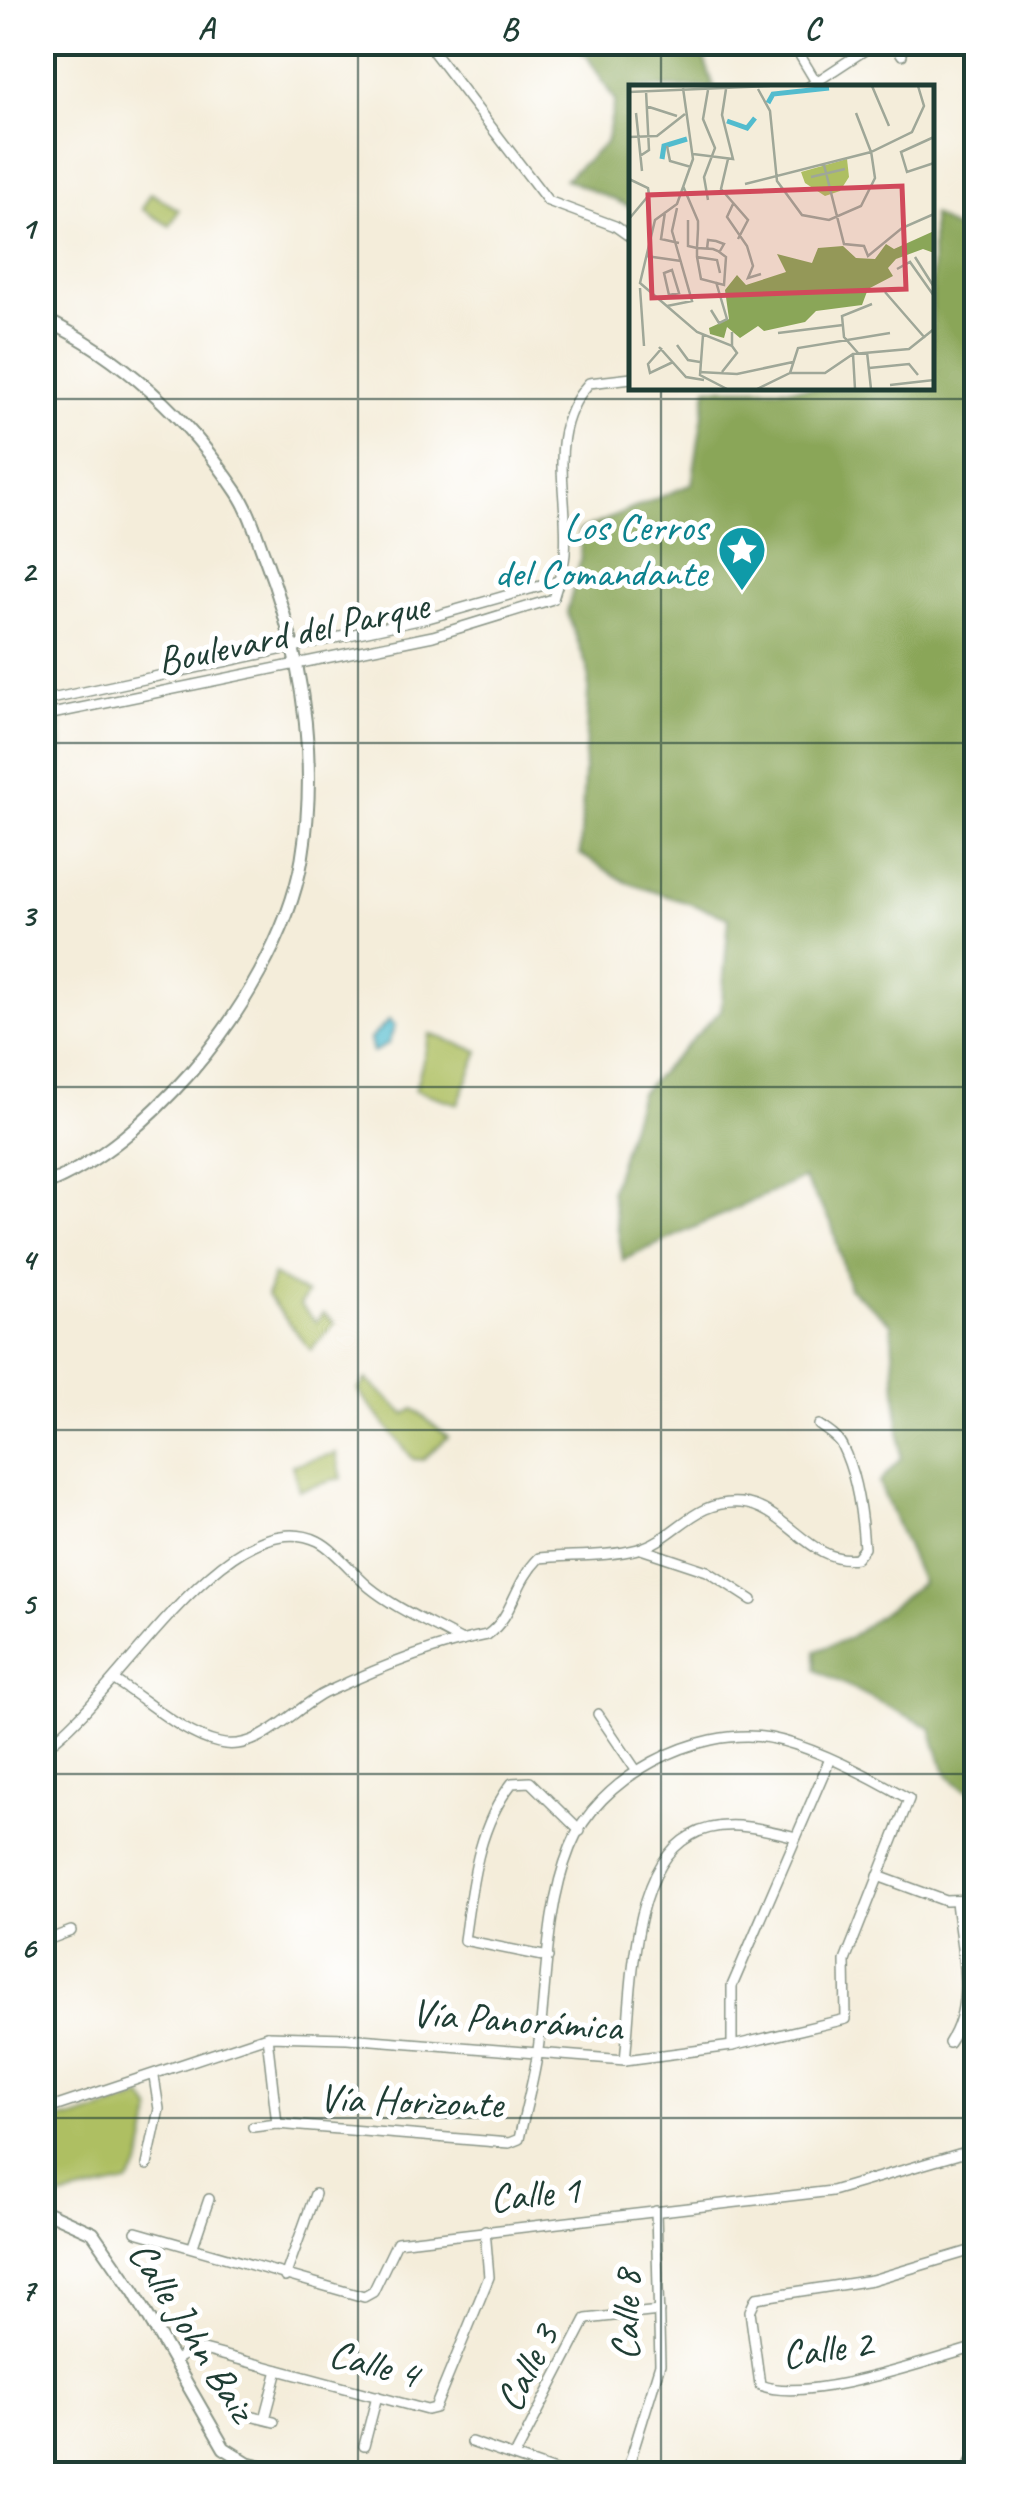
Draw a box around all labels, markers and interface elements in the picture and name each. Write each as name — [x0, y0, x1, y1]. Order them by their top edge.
text: A — [198, 8, 217, 49]
text: B — [501, 8, 520, 49]
text: C — [804, 8, 824, 49]
inset map — [629, 85, 934, 390]
text: 1 — [21, 207, 39, 248]
place label: Los Cerros del Comandante — [495, 502, 710, 598]
place icon: Los Cerros del Comandante — [716, 524, 768, 592]
text: 2 — [21, 551, 38, 592]
street label: Boulevard del Parque — [153, 579, 436, 686]
text: 3 — [21, 895, 38, 936]
text: 4 — [21, 1239, 39, 1280]
text: 5 — [21, 1583, 38, 1624]
text: 6 — [20, 1927, 37, 1968]
street label: Vía Panorámica — [410, 1988, 627, 2052]
street label: Vía Horizonte — [318, 2073, 507, 2129]
street label: Calle 1 — [487, 2164, 585, 2224]
street label: Calle John Baiz — [117, 2232, 269, 2433]
street label: Calle 8 — [600, 2265, 652, 2361]
text: 7 — [21, 2270, 39, 2311]
street label: Calle 3 — [484, 2314, 571, 2420]
street label: Calle 2 — [779, 2318, 878, 2380]
street label: Calle 4 — [324, 2328, 428, 2401]

